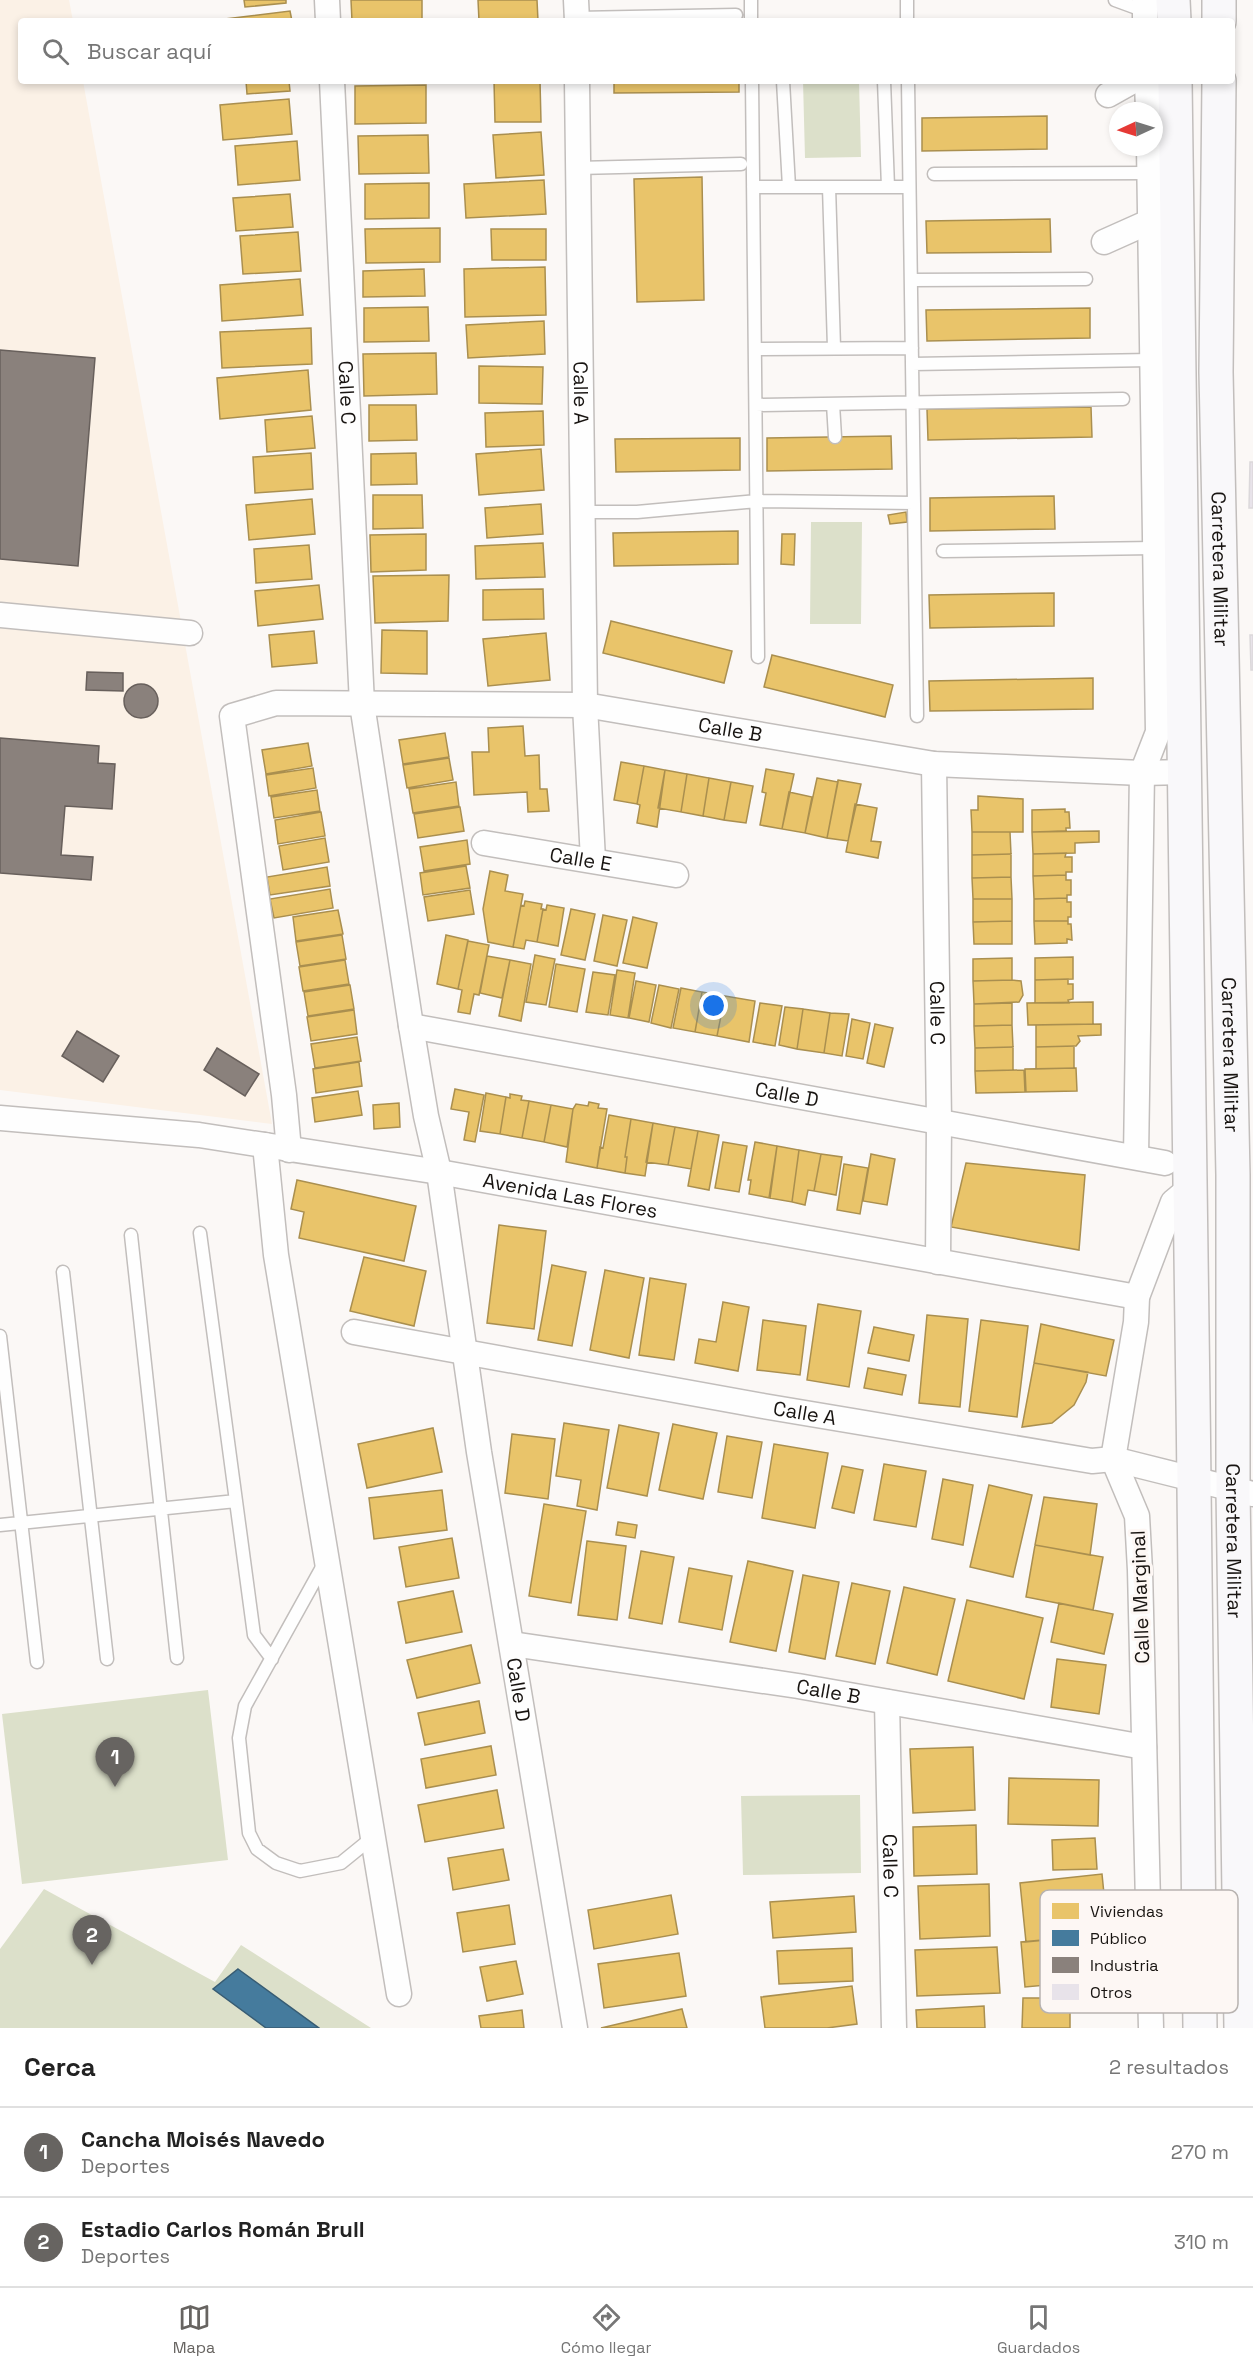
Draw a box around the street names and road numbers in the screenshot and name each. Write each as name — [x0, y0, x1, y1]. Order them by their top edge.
street label: Calle C — [332, 360, 362, 425]
street label: Calle A — [568, 361, 594, 425]
street label: Carretera Militar — [1206, 491, 1235, 647]
street label: Calle B — [696, 711, 764, 748]
street label: Calle E — [548, 841, 614, 877]
street label: Carretera Militar — [1216, 977, 1245, 1133]
street label: Calle C — [924, 981, 951, 1045]
street label: Calle D — [753, 1076, 821, 1113]
street label: Avenida Las Flores — [481, 1167, 660, 1224]
street label: Calle A — [771, 1395, 839, 1431]
street label: Carretera Militar — [1220, 1463, 1248, 1619]
street label: Calle Marginal — [1125, 1530, 1155, 1664]
street label: Calle D — [501, 1656, 537, 1724]
street label: Calle B — [795, 1673, 862, 1710]
street label: Calle C — [877, 1834, 904, 1898]

